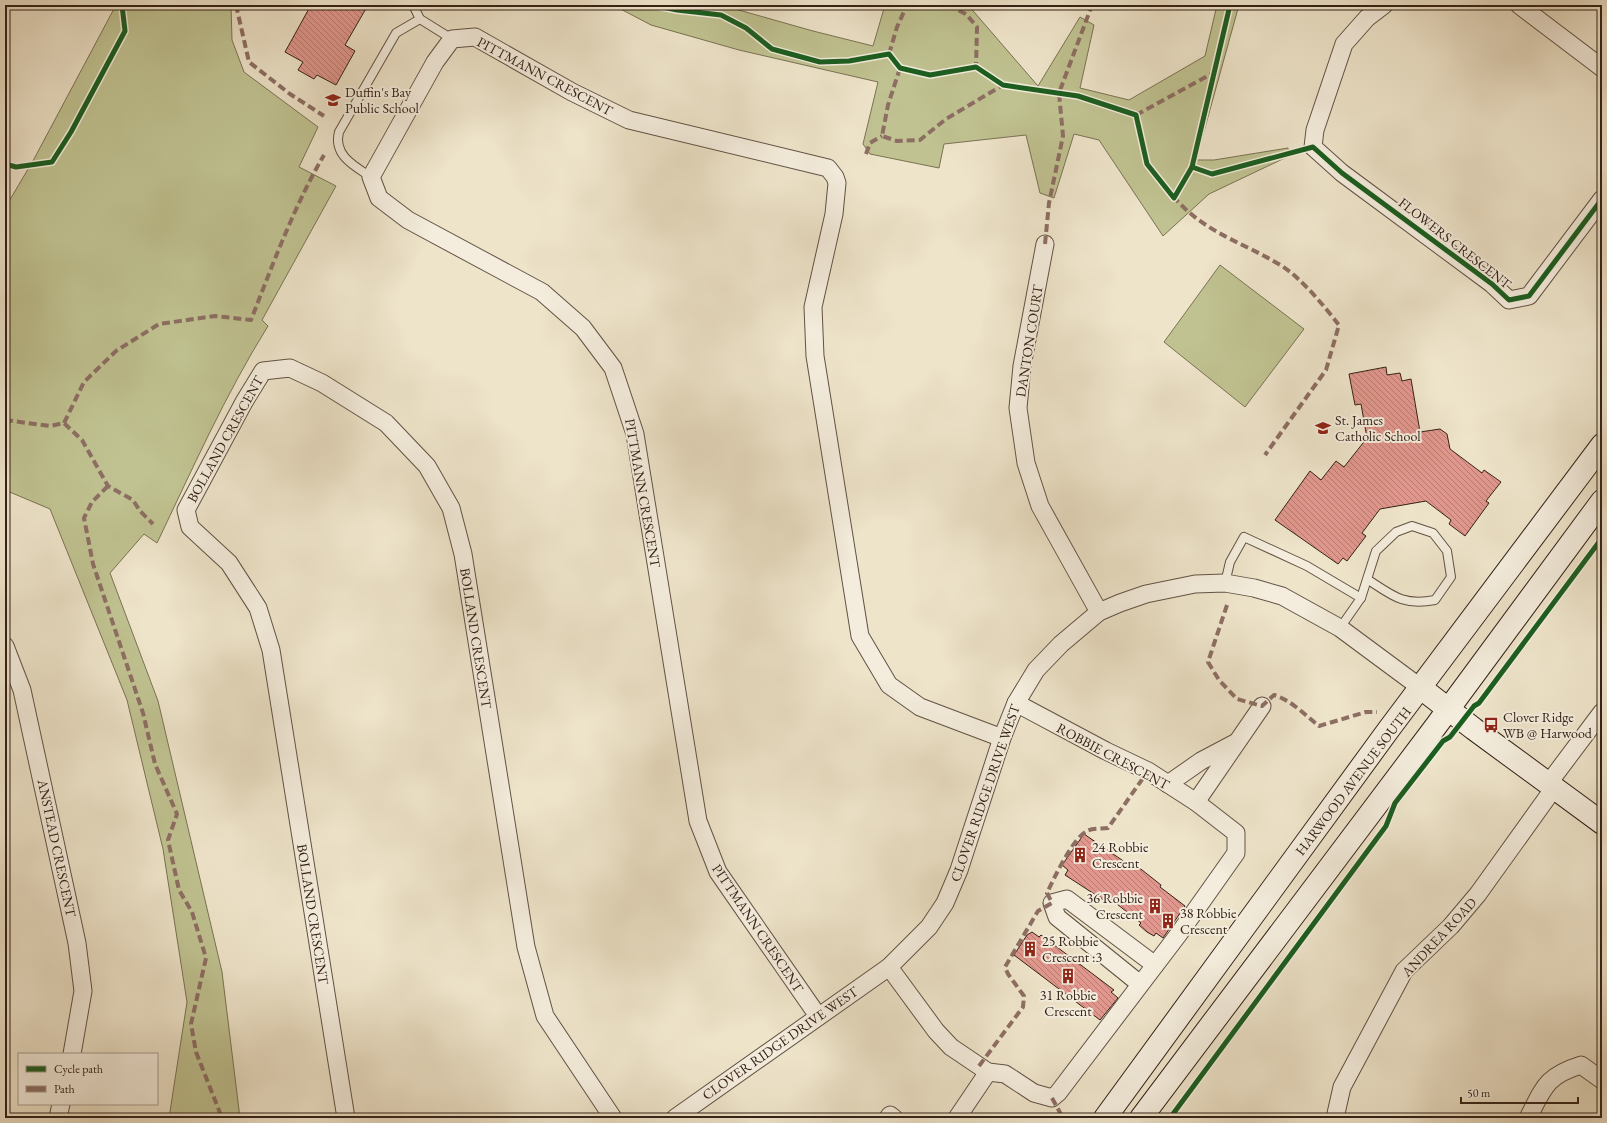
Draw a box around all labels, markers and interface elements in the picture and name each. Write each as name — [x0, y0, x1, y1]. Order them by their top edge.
street label: PITTMANN CRESCENT — [474, 33, 616, 120]
place label: Duffin's Bay Public School — [345, 83, 419, 117]
school or university icon: Duffin's Bay Public School — [324, 91, 342, 109]
street label: FLOWERS CRESCENT — [1395, 193, 1515, 293]
street label: DANTON COURT — [1011, 283, 1047, 398]
street label: BOLLAND CRESCENT — [183, 372, 268, 505]
place label: St. James Catholic School — [1335, 411, 1421, 445]
street label: PITTMANN CRESCENT — [621, 417, 665, 570]
school or university icon: St. James Catholic School — [1314, 419, 1332, 437]
street label: BOLLAND CRESCENT — [456, 566, 496, 710]
street label: CLOVER RIDGE DRIVE WEST — [946, 701, 1024, 884]
street label: HARWOOD AVENUE SOUTH — [1291, 703, 1415, 859]
place label: Clover Ridge WB @ Harwood — [1503, 708, 1593, 742]
bus stop icon: Clover Ridge WB @ Harwood — [1482, 716, 1500, 734]
street label: ROBBIE CRESCENT — [1054, 719, 1173, 794]
street label: ANSTEAD CRESCENT — [33, 777, 81, 919]
place label: 24 Robbie Crescent — [1092, 838, 1149, 872]
street label: BOLLAND CRESCENT — [293, 842, 333, 986]
building icon: 24 Robbie Crescent — [1071, 846, 1089, 864]
street label: PITTMANN CRESCENT — [708, 860, 808, 996]
place label: 36 Robbie Crescent — [1087, 889, 1144, 923]
street label: ANDREA ROAD — [1397, 893, 1481, 981]
building icon: 36 Robbie Crescent — [1146, 897, 1164, 915]
place label: 38 Robbie Crescent — [1180, 904, 1237, 938]
building icon: 38 Robbie Crescent — [1159, 912, 1177, 930]
place label: 25 Robbie Crescent :3 — [1042, 932, 1103, 966]
building icon: 25 Robbie Crescent :3 — [1021, 940, 1039, 958]
building icon: 31 Robbie Crescent — [1059, 967, 1077, 985]
street label: CLOVER RIDGE DRIVE WEST — [698, 982, 862, 1104]
place label: 31 Robbie Crescent — [1040, 986, 1097, 1020]
legend — [18, 1053, 158, 1105]
text: Cycle path — [54, 1061, 103, 1077]
scale bar — [1461, 1079, 1578, 1105]
text: Path — [54, 1081, 75, 1097]
text: 50 m — [1467, 1085, 1491, 1101]

